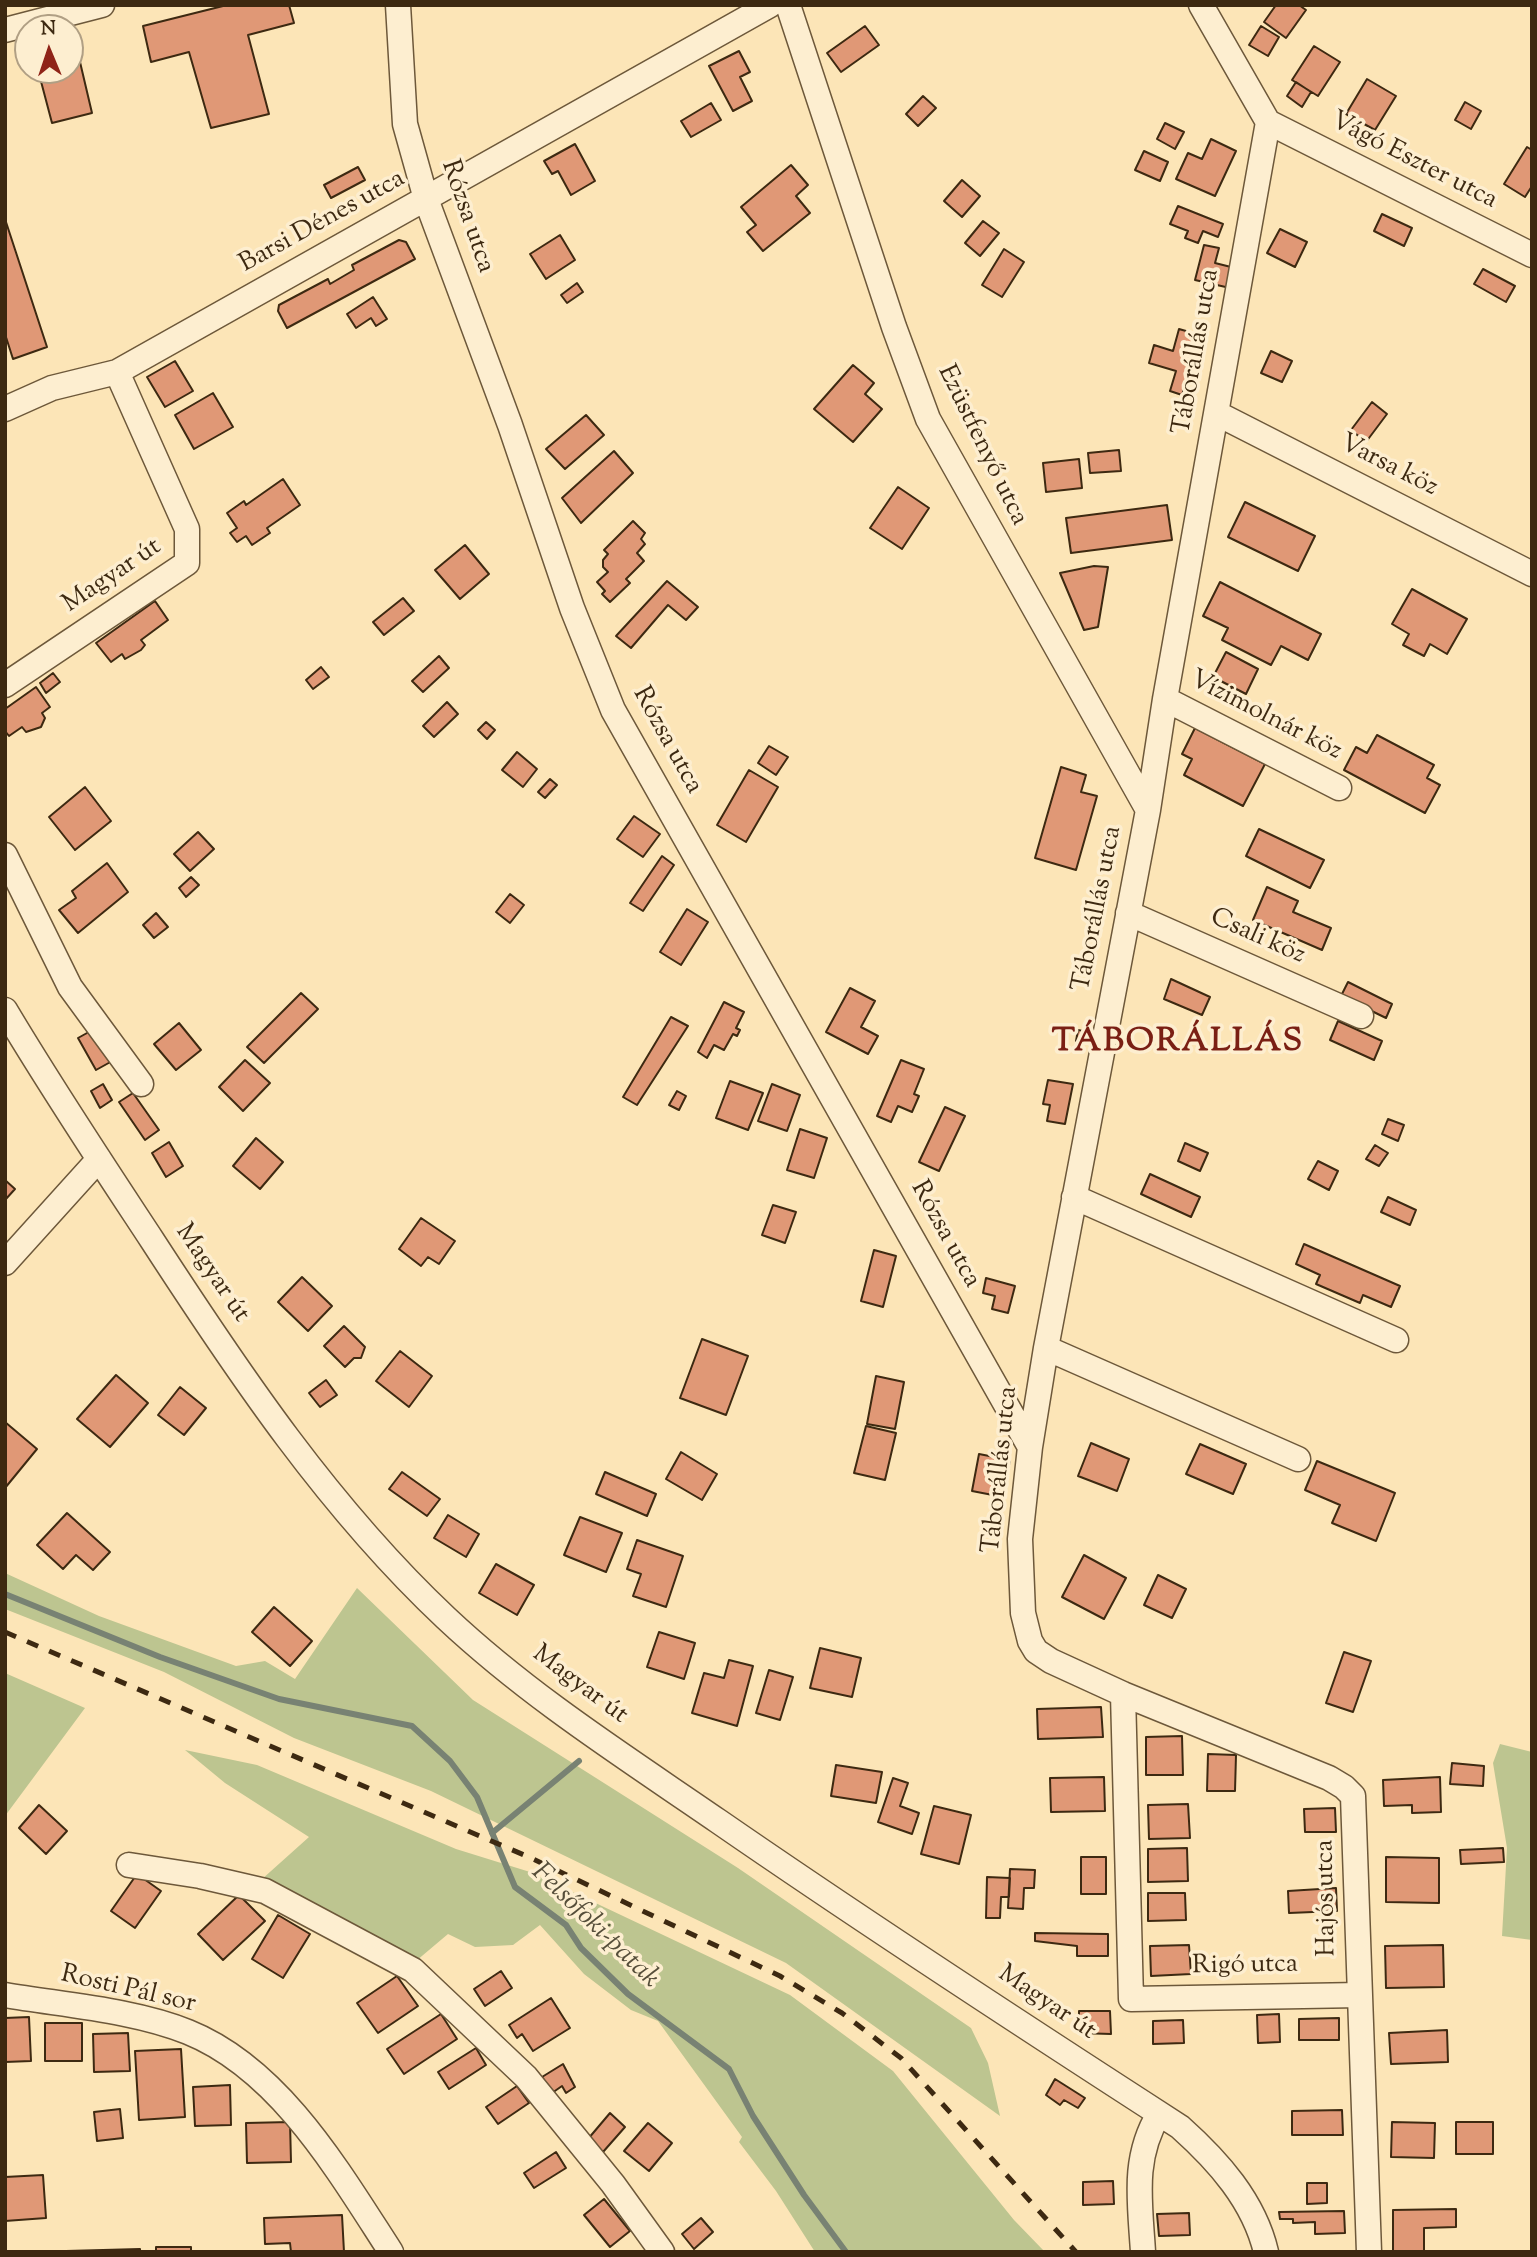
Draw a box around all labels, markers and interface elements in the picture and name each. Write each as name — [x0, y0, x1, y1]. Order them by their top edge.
north arrow — [14, 14, 84, 84]
text: N — [40, 16, 56, 43]
street label: Vágó Eszter utca — [1324, 107, 1502, 217]
street label: Rózsa utca — [432, 156, 500, 278]
street label: Barsi Dénes utca — [235, 165, 411, 281]
street label: Táborállás utca — [1168, 267, 1228, 437]
street label: Ezüstfenyő utca — [929, 361, 1033, 531]
street label: Varsa köz — [1334, 429, 1442, 505]
street label: Magyar út — [58, 533, 168, 621]
street label: Vízimolnár köz — [1184, 665, 1346, 769]
street label: Rózsa utca — [624, 682, 708, 800]
street label: Táborállás utca — [1068, 824, 1130, 994]
street label: Csali köz — [1205, 903, 1309, 973]
district label: TÁBORÁLLÁS — [1053, 1024, 1303, 1064]
street label: Rózsa utca — [902, 1176, 986, 1294]
street label: Magyar út — [167, 1219, 255, 1329]
street label: Táborállás utca — [978, 1385, 1026, 1555]
street label: Magyar út — [525, 1640, 633, 1732]
street label: Hajós utca — [1311, 1839, 1345, 1957]
water label: Felsőfoki-patak — [523, 1857, 665, 1997]
street label: Rigó utca — [1192, 1950, 1298, 1984]
street label: Rosti Pál sor — [58, 1960, 198, 2022]
street label: Magyar út — [991, 1960, 1101, 2048]

